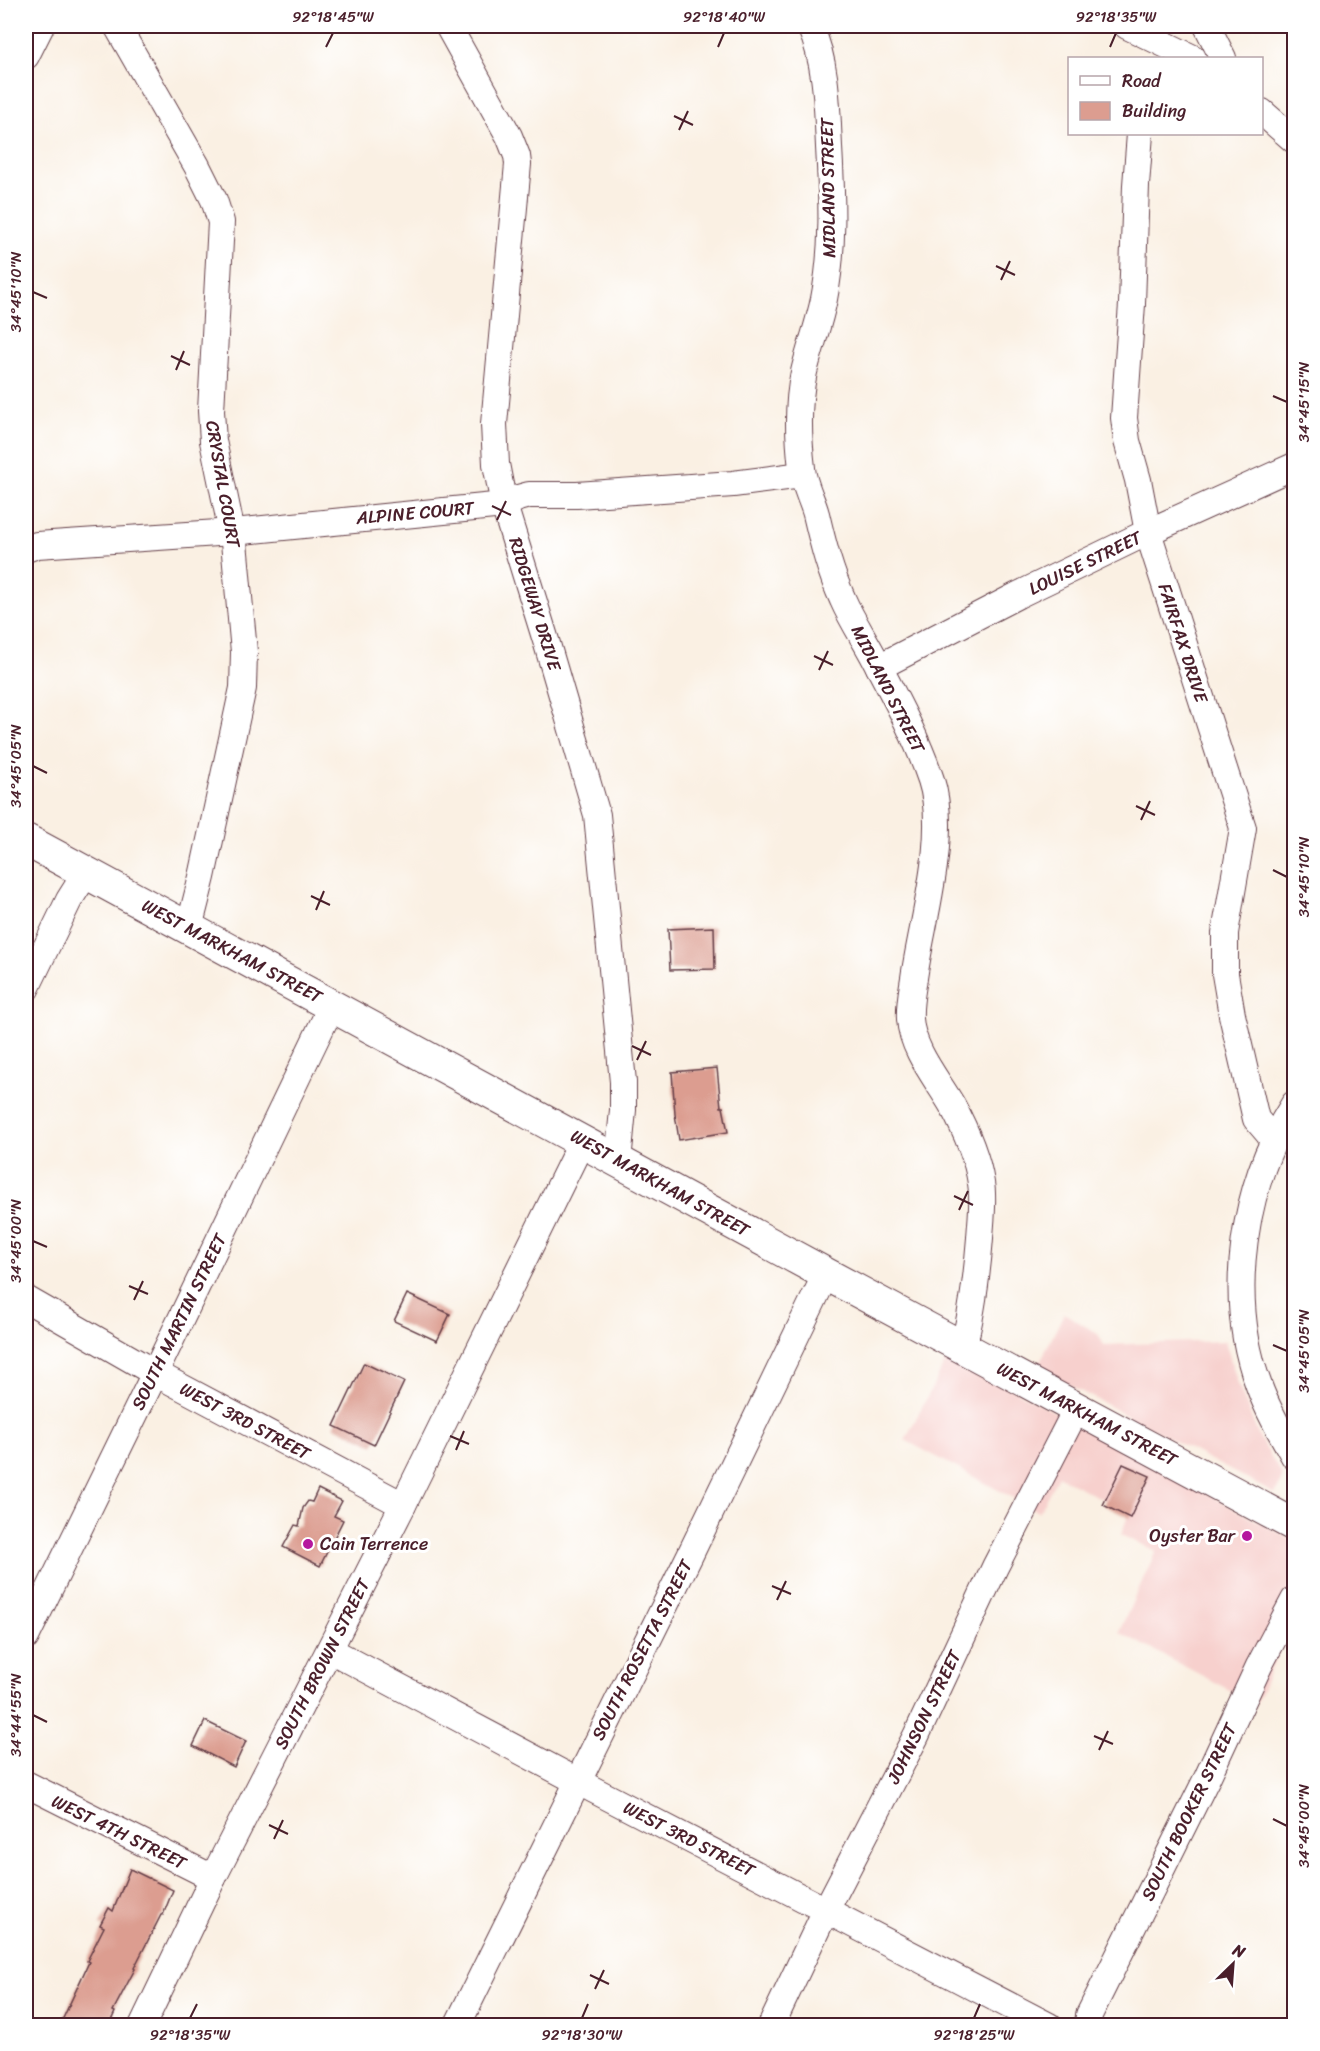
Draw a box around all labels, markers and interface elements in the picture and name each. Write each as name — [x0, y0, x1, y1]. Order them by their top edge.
text: 92°18'45"W — [292, 4, 374, 30]
text: 92°18'40"W — [683, 4, 765, 30]
text: 92°18'35"W — [1076, 4, 1157, 30]
legend — [1068, 57, 1263, 135]
text: Road — [1122, 65, 1162, 97]
text: Building — [1122, 95, 1186, 127]
street label: MIDLAND STREET — [811, 117, 845, 258]
text: 34°45'10"N — [3, 251, 29, 332]
text: 34°45'15"N — [1291, 361, 1317, 442]
street label: CRYSTAL COURT — [196, 418, 250, 551]
street label: ALPINE COURT — [354, 492, 476, 534]
street label: LOUISE STREET — [1023, 521, 1148, 604]
street label: RIDGEWAY DRIVE — [499, 533, 571, 676]
street label: FAIRFAX DRIVE — [1149, 579, 1218, 708]
street label: MIDLAND STREET — [842, 619, 935, 760]
text: 34°45'05"N — [3, 724, 29, 808]
text: 34°45'10"N — [1291, 836, 1317, 917]
street label: WEST MARKHAM STREET — [136, 890, 329, 1013]
street label: WEST MARKHAM STREET — [564, 1120, 757, 1246]
text: 34°45'00"N — [3, 1199, 29, 1283]
street label: SOUTH MARTIN STREET — [122, 1227, 236, 1416]
text: 34°45'05"N — [1291, 1309, 1317, 1393]
street label: WEST MARKHAM STREET — [991, 1353, 1184, 1476]
street label: WEST 3RD STREET — [174, 1373, 317, 1470]
place label: Oyster Bar — [1149, 1520, 1237, 1552]
place label: Cain Terrence — [320, 1528, 428, 1560]
marker: Oyster Bar — [1240, 1529, 1254, 1543]
marker: Cain Terrence — [301, 1537, 315, 1551]
street label: SOUTH ROSETTA STREET — [582, 1553, 702, 1746]
street label: SOUTH BROWN STREET — [265, 1572, 380, 1755]
street label: JOHNSON STREET — [877, 1644, 971, 1790]
text: 34°44'55"N — [3, 1673, 29, 1757]
street label: SOUTH BOOKER STREET — [1132, 1717, 1246, 1906]
text: 34°45'00"N — [1291, 1784, 1317, 1868]
street label: WEST 4TH STREET — [46, 1785, 193, 1879]
street label: WEST 3RD STREET — [617, 1792, 762, 1887]
north arrow — [1203, 1934, 1263, 1994]
text: N — [1227, 1935, 1251, 1967]
text: 92°18'35"W — [150, 2022, 231, 2048]
text: 92°18'30"W — [542, 2022, 623, 2048]
text: 92°18'25"W — [934, 2022, 1015, 2048]

